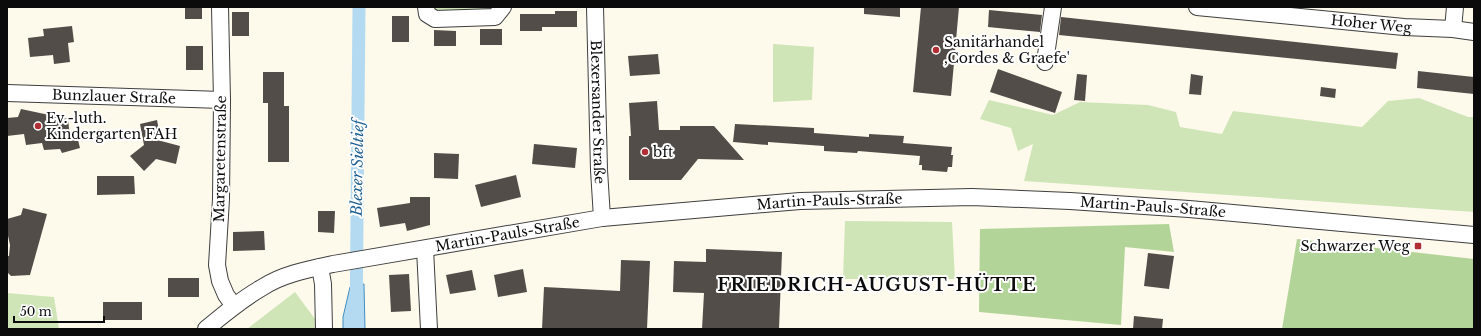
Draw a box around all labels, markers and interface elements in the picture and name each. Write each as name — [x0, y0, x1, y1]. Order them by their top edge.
street label: Hoher Weg — [1330, 11, 1413, 36]
place label: Sanitärhandel ,Cordes & Graefe' — [944, 33, 1070, 67]
street label: Blexersander Straße — [587, 40, 609, 185]
marker: Sanitärhandel ,Cordes & Graefe' — [931, 45, 941, 55]
street label: Bunzlauer Straße — [52, 85, 176, 107]
street label: Margaretenstraße — [210, 95, 230, 223]
place label: Ev.-luth. Kindergarten FAH — [46, 109, 178, 143]
water label: Blexer Sieltief — [347, 116, 367, 217]
marker: Ev.-luth. Kindergarten FAH — [33, 121, 43, 131]
place label: bft — [652, 143, 674, 161]
marker: bft — [640, 147, 650, 157]
street label: Martin-Pauls-Straße — [756, 190, 903, 214]
street label: Martin-Pauls-Straße — [1080, 193, 1227, 221]
street label: Martin-Pauls-Straße — [434, 213, 581, 255]
place label: Schwarzer Weg — [1301, 237, 1411, 255]
marker: Schwarzer Weg — [1413, 241, 1423, 251]
district label: FRIEDRICH-AUGUST-HÜTTE — [717, 273, 1037, 296]
scale bar — [14, 298, 104, 324]
text: 50 m — [20, 304, 52, 319]

